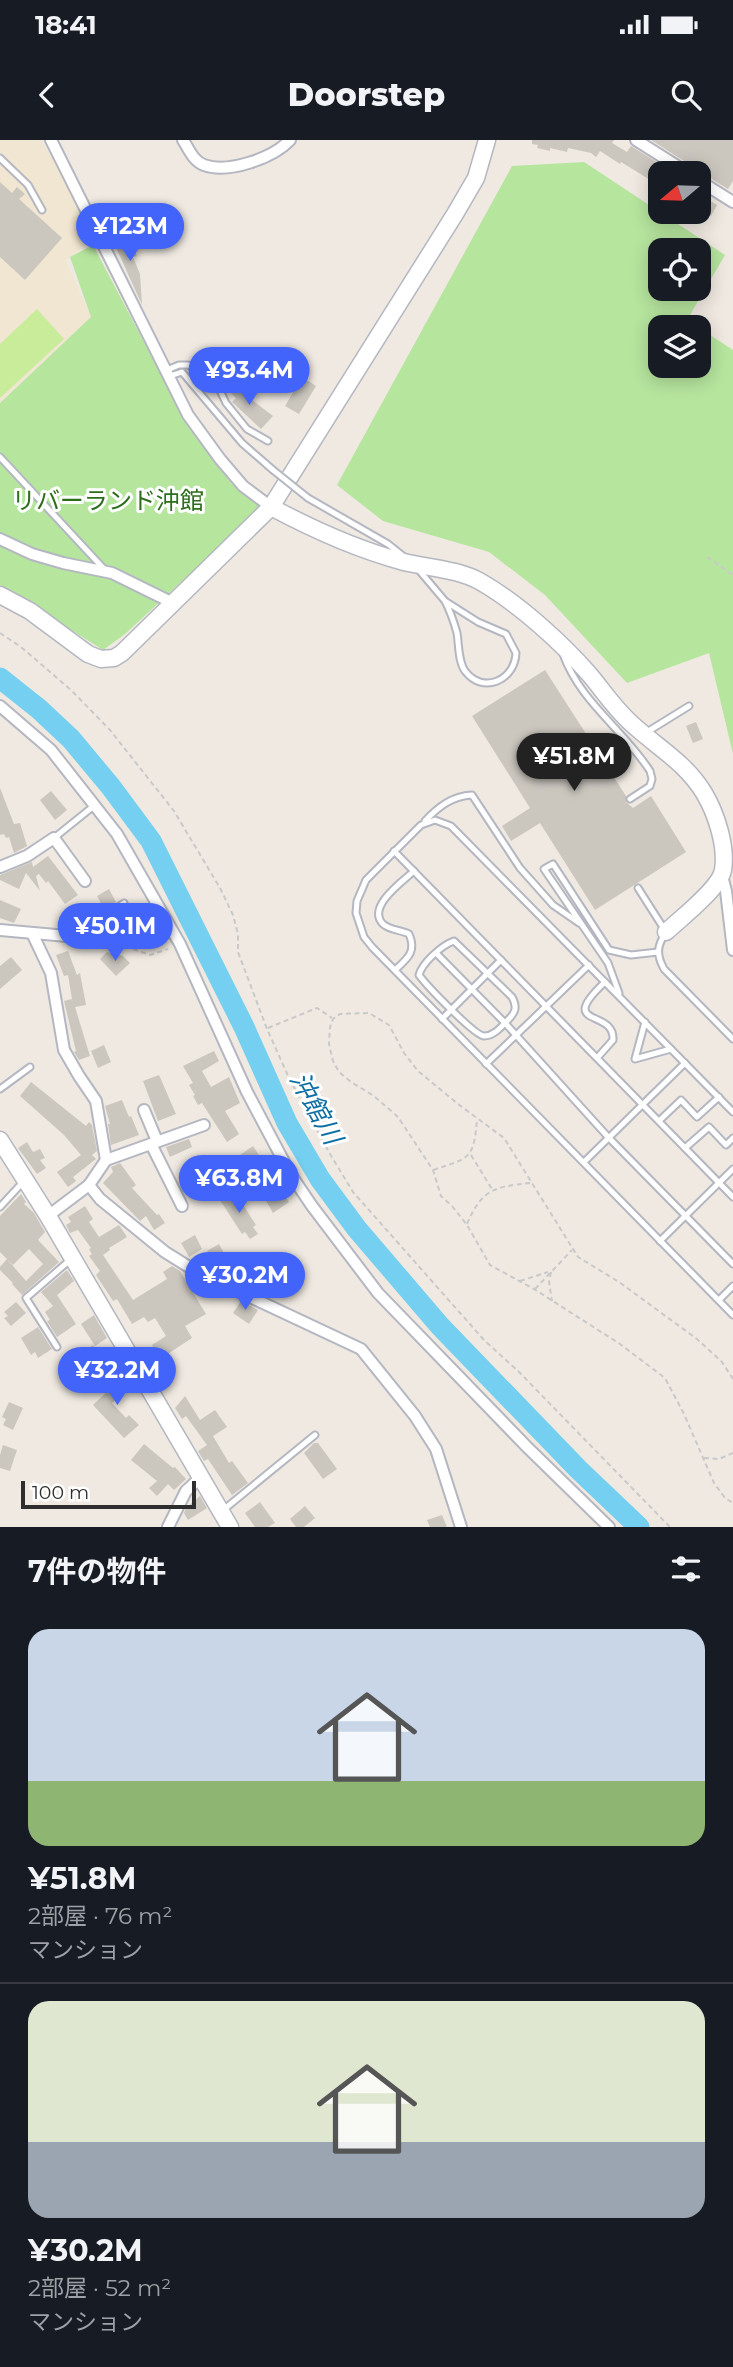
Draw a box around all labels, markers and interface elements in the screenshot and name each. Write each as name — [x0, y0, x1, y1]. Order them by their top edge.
text: 18:41 — [35, 9, 97, 41]
text: Doorstep — [288, 75, 445, 114]
icon: back — [28, 76, 66, 114]
icon: search — [667, 76, 705, 114]
north arrow — [648, 161, 710, 224]
map controls — [648, 161, 711, 378]
pin: ¥123M — [81, 204, 179, 263]
text: ¥123M — [92, 212, 168, 240]
button: locate — [648, 238, 711, 301]
button: layers — [648, 315, 711, 378]
pin: ¥93.4M — [192, 348, 306, 407]
text: ¥93.4M — [205, 356, 293, 384]
park label: リバーランド沖館 — [12, 486, 204, 515]
pin: ¥51.8M — [517, 734, 631, 793]
text: ¥51.8M — [532, 742, 616, 770]
pin: ¥50.1M — [58, 904, 172, 963]
text: ¥50.1M — [74, 912, 156, 940]
water label: 沖館川 — [283, 1066, 350, 1152]
pin: ¥63.8M — [182, 1156, 296, 1215]
text: ¥63.8M — [195, 1164, 283, 1192]
pin: ¥30.2M — [188, 1252, 302, 1312]
text: ¥30.2M — [201, 1261, 289, 1289]
pin: ¥32.2M — [60, 1348, 174, 1407]
text: ¥32.2M — [74, 1356, 160, 1384]
scale bar — [21, 1478, 196, 1510]
text: 100 m — [32, 1481, 89, 1504]
icon: filters — [667, 1550, 705, 1588]
text: 7件の物件 — [28, 1553, 167, 1590]
icon: home — [304, 1674, 430, 1800]
text: ¥51.8M — [28, 1860, 136, 1897]
text: 2部屋 · 76 m² — [28, 1902, 172, 1930]
text: マンション — [28, 1936, 143, 1964]
icon: home — [304, 2046, 430, 2172]
text: ¥30.2M — [28, 2232, 143, 2269]
text: 2部屋 · 52 m² — [28, 2274, 171, 2302]
text: マンション — [28, 2308, 143, 2336]

